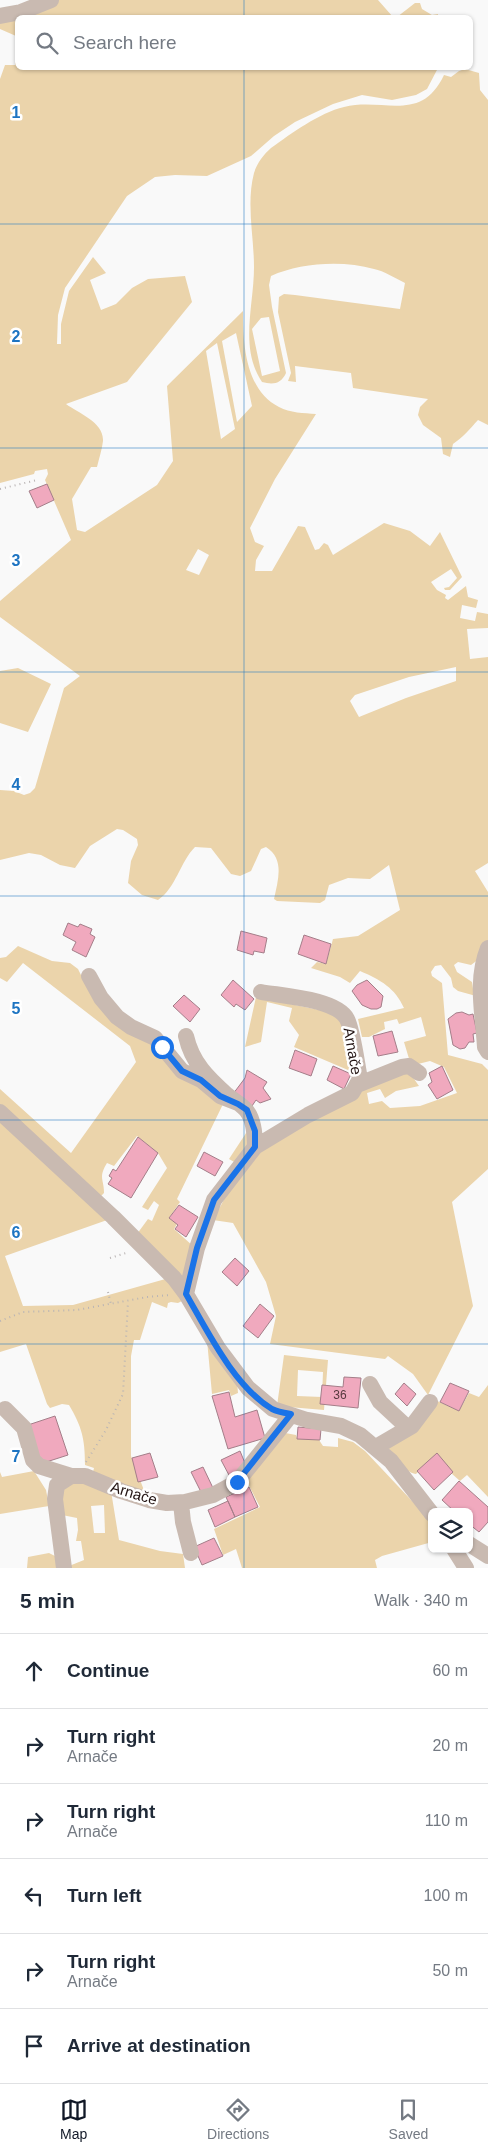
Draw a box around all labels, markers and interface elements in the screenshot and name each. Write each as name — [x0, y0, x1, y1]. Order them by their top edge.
search box — [15, 15, 473, 70]
icon: search — [33, 29, 61, 57]
text: Search here — [73, 32, 177, 53]
text: 1 — [12, 104, 21, 121]
text: 2 — [12, 328, 21, 345]
text: 3 — [12, 552, 21, 569]
text: 4 — [12, 776, 21, 793]
text: 5 — [12, 1000, 21, 1017]
street label: Arnače — [341, 1026, 365, 1076]
route start — [151, 1036, 174, 1059]
text: 6 — [12, 1224, 21, 1241]
house number: 36 — [333, 1388, 347, 1402]
text: 7 — [12, 1448, 21, 1465]
route end — [226, 1471, 249, 1494]
street label: Arnače — [109, 1478, 159, 1508]
map controls — [428, 1508, 473, 1553]
button: layers — [428, 1508, 473, 1553]
text: 5 min — [20, 1589, 75, 1612]
text: Walk · 340 m — [374, 1592, 468, 1609]
icon: ahead — [20, 1657, 48, 1685]
text: Continue — [67, 1660, 149, 1681]
text: 60 m — [432, 1662, 468, 1679]
text: Turn right — [67, 1726, 155, 1747]
icon: right — [20, 1732, 48, 1760]
text: 20 m — [432, 1737, 468, 1754]
text: Arnače — [67, 1748, 118, 1765]
text: Turn right — [67, 1801, 155, 1822]
icon: right — [20, 1807, 48, 1835]
text: 110 m — [425, 1812, 468, 1829]
text: Arnače — [67, 1823, 118, 1840]
icon: left — [20, 1882, 48, 1910]
text: Turn left — [67, 1885, 142, 1906]
text: 100 m — [424, 1887, 468, 1904]
text: Turn right — [67, 1951, 155, 1972]
icon: right — [20, 1957, 48, 1985]
text: 50 m — [432, 1962, 468, 1979]
text: Arnače — [67, 1973, 118, 1990]
icon: arrive — [20, 2032, 48, 2060]
text: Arrive at destination — [67, 2035, 251, 2056]
tab: Map — [60, 2096, 88, 2142]
tab: Directions — [207, 2096, 269, 2142]
tab: Saved — [389, 2096, 428, 2142]

